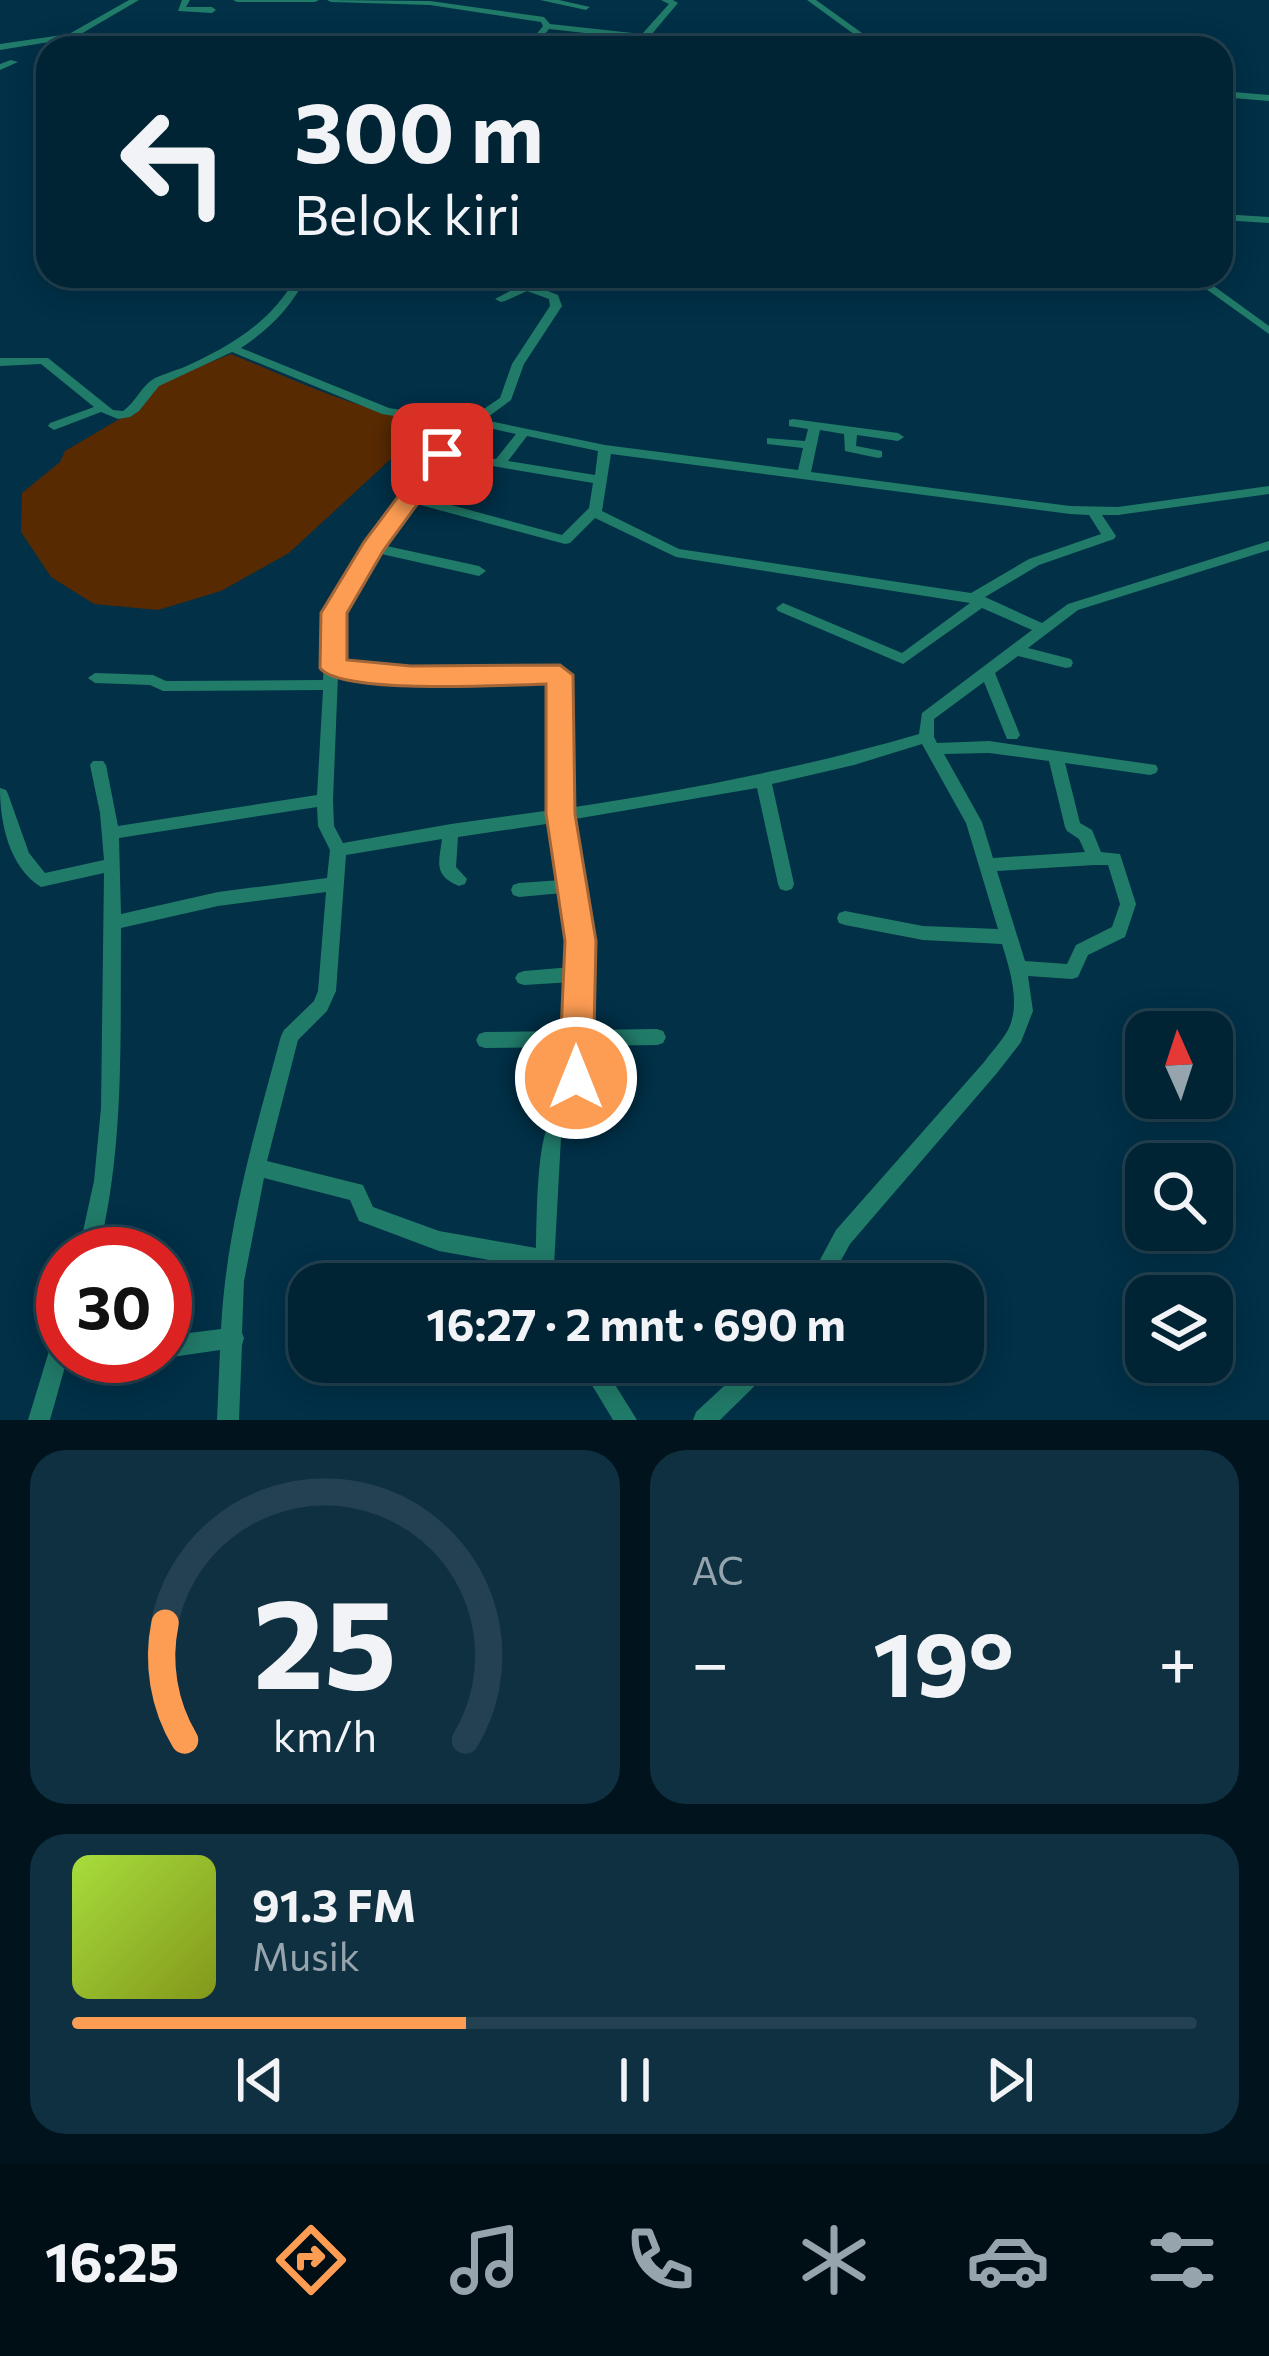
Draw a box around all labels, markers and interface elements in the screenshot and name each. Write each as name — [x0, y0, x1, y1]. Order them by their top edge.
text: 300 m — [294, 78, 544, 180]
icon: left — [96, 84, 252, 240]
text: Belok kiri — [294, 180, 522, 246]
pin — [391, 403, 493, 505]
icon: arrive — [409, 421, 475, 487]
north arrow — [1125, 1011, 1233, 1119]
map controls — [1125, 1011, 1233, 1383]
position arrow — [513, 1015, 639, 1141]
button: search — [1125, 1143, 1233, 1251]
speed limit sign: 30 — [36, 1227, 192, 1383]
button: layers — [1125, 1275, 1233, 1383]
text: 16:27 · 2 mnt · 690 m — [426, 1295, 846, 1350]
text: AC — [692, 1545, 744, 1593]
text: 25 — [253, 1562, 397, 1715]
text: 19° — [873, 1605, 1014, 1716]
text: − — [692, 1620, 729, 1701]
text: + — [1158, 1620, 1197, 1701]
text: km/h — [273, 1708, 377, 1761]
text: 91.3 FM — [252, 1876, 416, 1931]
text: Musik — [252, 1931, 360, 1979]
icon: previous — [227, 2047, 293, 2113]
icon: pause — [602, 2047, 668, 2113]
icon: next — [977, 2047, 1043, 2113]
icon: directions — [269, 2218, 353, 2302]
icon: music — [443, 2218, 527, 2302]
icon: phone — [618, 2218, 702, 2302]
icon: climate — [792, 2218, 876, 2302]
icon: car — [966, 2218, 1050, 2302]
icon: filters — [1140, 2218, 1224, 2302]
text: 16:25 — [45, 2227, 179, 2293]

